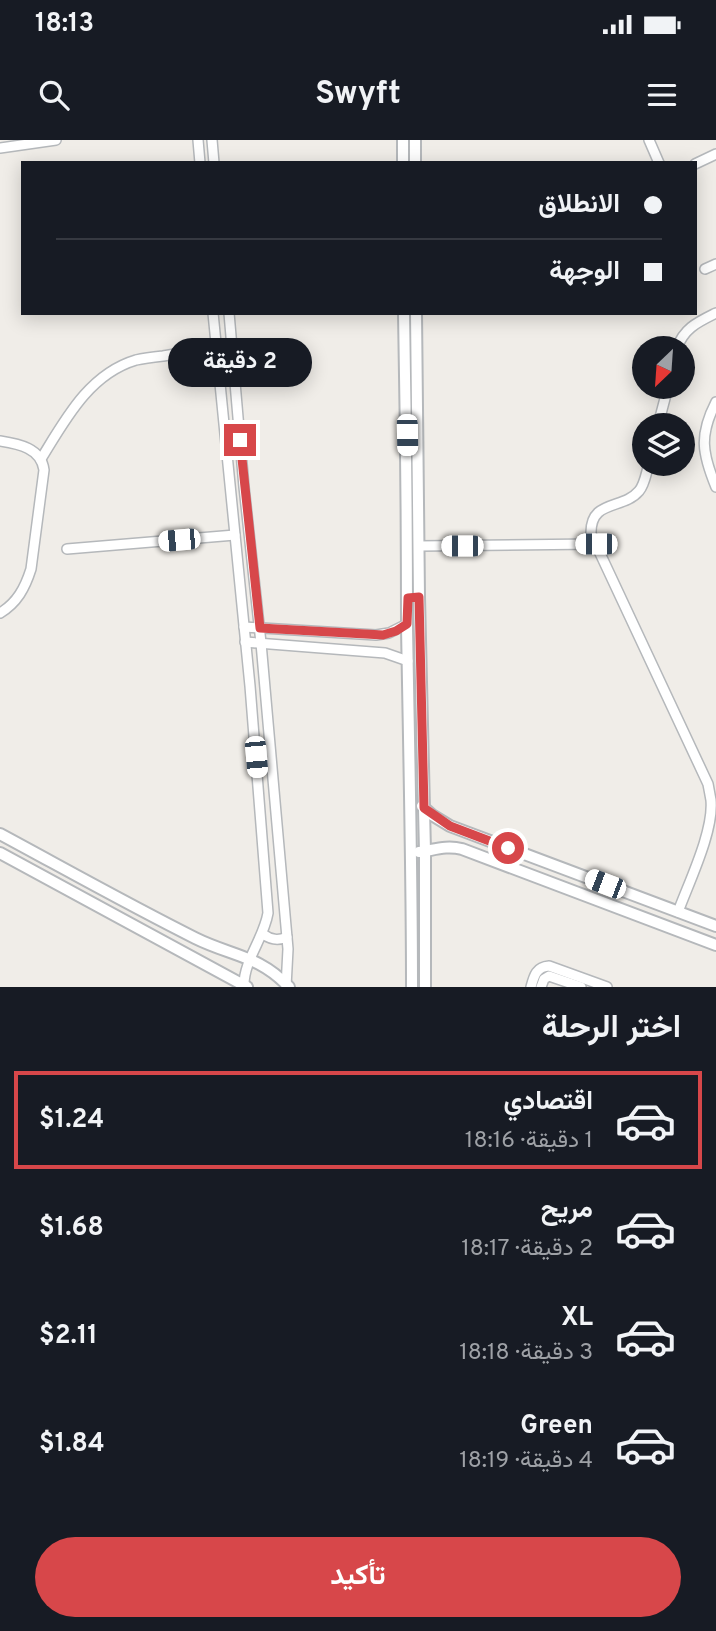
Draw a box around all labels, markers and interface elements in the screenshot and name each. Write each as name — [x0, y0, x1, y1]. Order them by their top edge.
text: 18:13 — [35, 8, 94, 41]
text: Swyft — [315, 75, 401, 115]
icon: search — [35, 76, 73, 114]
icon: menu — [643, 76, 681, 114]
text: الانطلاق — [538, 189, 620, 222]
text: الوجهة — [549, 256, 620, 289]
north arrow — [632, 336, 695, 399]
map controls — [632, 336, 695, 476]
callout: 2 دقيقة — [168, 338, 312, 387]
text: 2 دقيقة — [203, 348, 277, 377]
button: layers — [632, 413, 695, 476]
car — [397, 414, 418, 456]
route end — [224, 424, 256, 456]
car — [158, 528, 201, 552]
car — [576, 534, 618, 555]
car — [442, 536, 484, 557]
car — [244, 735, 269, 779]
route start — [492, 832, 524, 864]
car — [582, 867, 629, 901]
text: اختر الرحلة — [542, 1009, 681, 1049]
text: اقتصادي — [504, 1086, 593, 1119]
icon: car — [614, 1089, 677, 1152]
text: $1.24 — [39, 1104, 104, 1137]
text: 1 دقيقة · 18:16 — [465, 1127, 593, 1156]
text: مريح — [541, 1194, 593, 1227]
icon: car — [614, 1197, 677, 1260]
text: $1.68 — [39, 1212, 104, 1245]
text: 2 دقيقة · 18:17 — [461, 1235, 593, 1264]
text: XL — [561, 1302, 593, 1335]
icon: car — [614, 1305, 677, 1368]
text: $2.11 — [39, 1320, 98, 1353]
text: 3 دقيقة · 18:18 — [459, 1339, 593, 1368]
text: Green — [520, 1410, 593, 1443]
icon: car — [614, 1413, 677, 1476]
text: $1.84 — [39, 1428, 105, 1461]
text: 4 دقيقة · 18:19 — [459, 1447, 593, 1476]
button: تأكيد — [35, 1537, 681, 1617]

